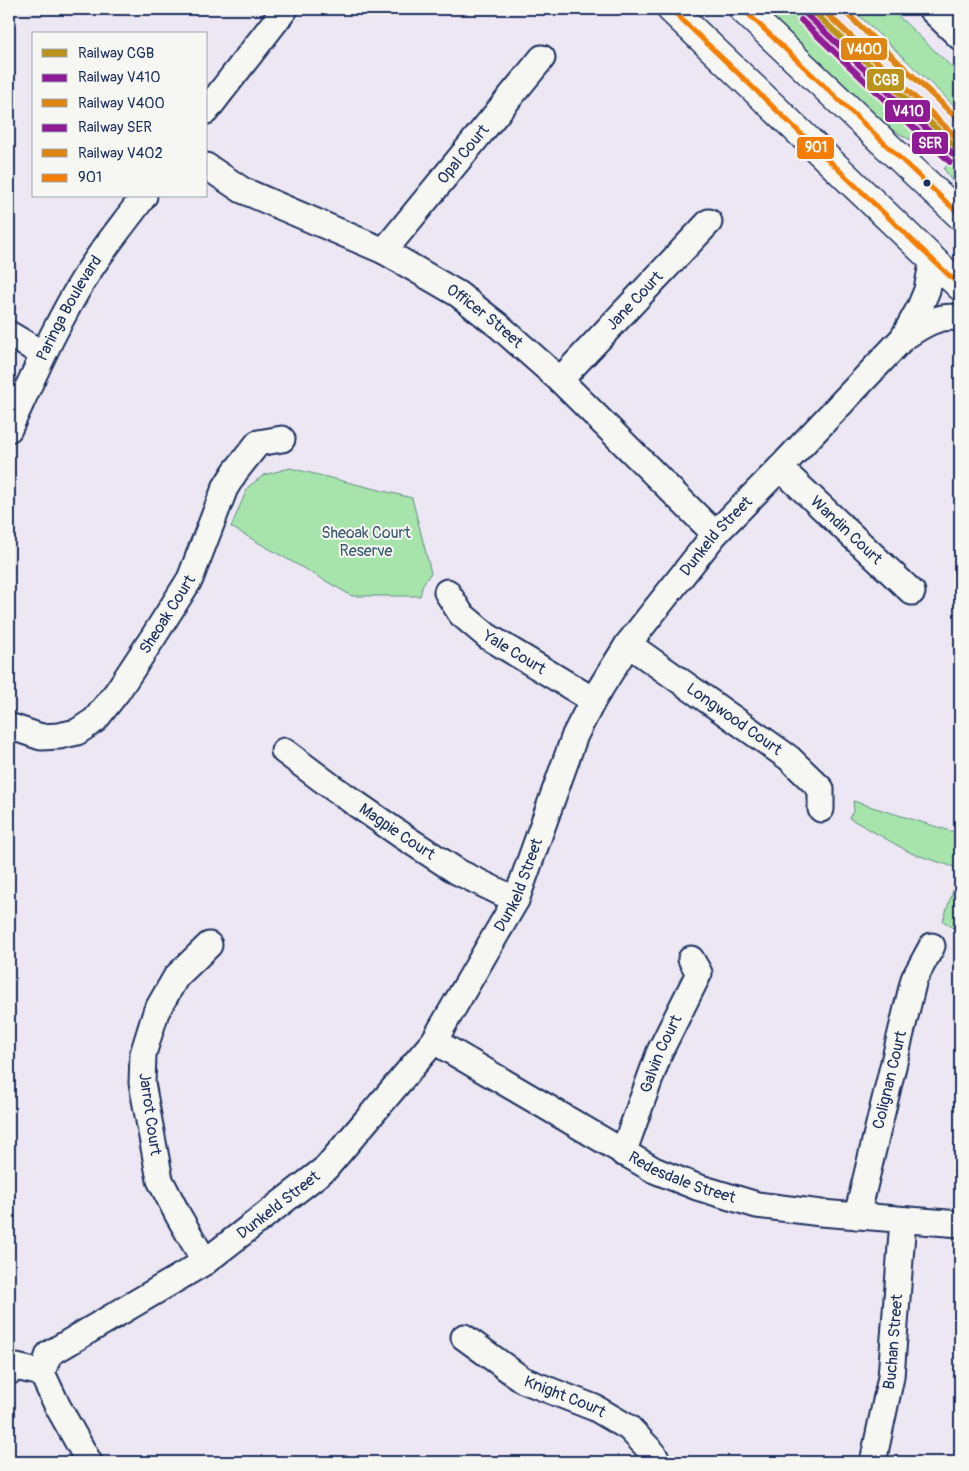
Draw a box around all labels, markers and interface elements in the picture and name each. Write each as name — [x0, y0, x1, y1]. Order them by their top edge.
legend — [32, 32, 208, 198]
line badge: V400 — [840, 37, 888, 61]
text: V400 — [846, 41, 882, 58]
text: Railway CGB — [78, 44, 154, 63]
text: Railway V410 — [78, 68, 160, 87]
line badge: CGB — [866, 68, 905, 92]
text: CGB — [873, 72, 899, 89]
text: Railway V400 — [78, 94, 165, 113]
line badge: V410 — [884, 99, 931, 123]
text: V410 — [892, 103, 924, 120]
text: Railway SER — [78, 118, 152, 137]
street label: Opal Court — [433, 120, 494, 188]
line badge: SER — [911, 131, 949, 155]
text: SER — [918, 135, 942, 152]
line badge: 901 — [796, 136, 835, 160]
text: 901 — [805, 139, 827, 156]
text: Railway V402 — [78, 144, 163, 163]
text: 901 — [78, 168, 102, 187]
unlabelled marker — [922, 178, 932, 188]
street label: Paringa Boulevard — [32, 252, 106, 364]
street label: Jane Court — [602, 267, 668, 334]
street label: Officer Street — [443, 280, 527, 353]
street label: Dunkeld Street — [676, 492, 757, 580]
street label: Wandin Court — [806, 492, 887, 569]
park label: Sheoak Court Reserve — [321, 523, 411, 561]
street label: Sheoak Court — [135, 571, 200, 658]
street label: Yale Court — [478, 625, 550, 679]
street label: Longwood Court — [682, 678, 786, 760]
street label: Magpie Court — [355, 799, 439, 865]
street label: Dunkeld Street — [490, 835, 547, 935]
street label: Galvin Court — [636, 1011, 687, 1096]
street label: Colignan Court — [868, 1028, 911, 1131]
street label: Jarrot Court — [134, 1071, 166, 1157]
street label: Redesdale Street — [625, 1147, 739, 1208]
street label: Dunkeld Street — [233, 1166, 324, 1244]
street label: Buchan Street — [879, 1293, 907, 1392]
street label: Knight Court — [521, 1371, 610, 1422]

